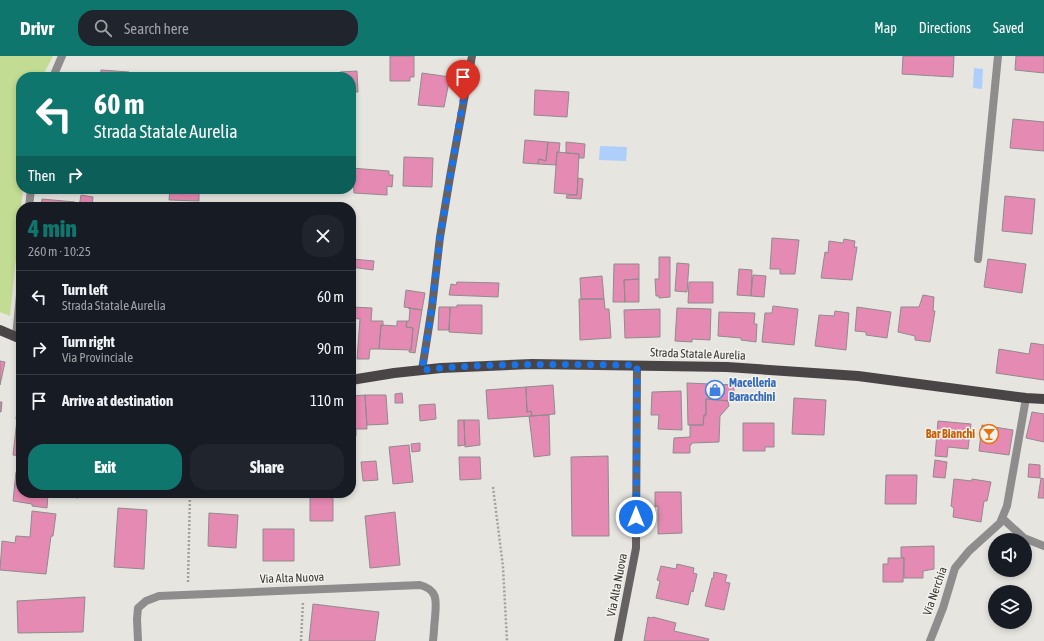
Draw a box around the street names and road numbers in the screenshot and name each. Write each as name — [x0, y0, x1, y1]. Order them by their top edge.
street label: Strada Statale Aurelia — [650, 345, 746, 363]
street label: Via Alta Nuova — [604, 552, 630, 618]
street label: Via Nerchia — [920, 565, 950, 617]
street label: Via Alta Nuova — [260, 570, 324, 586]

